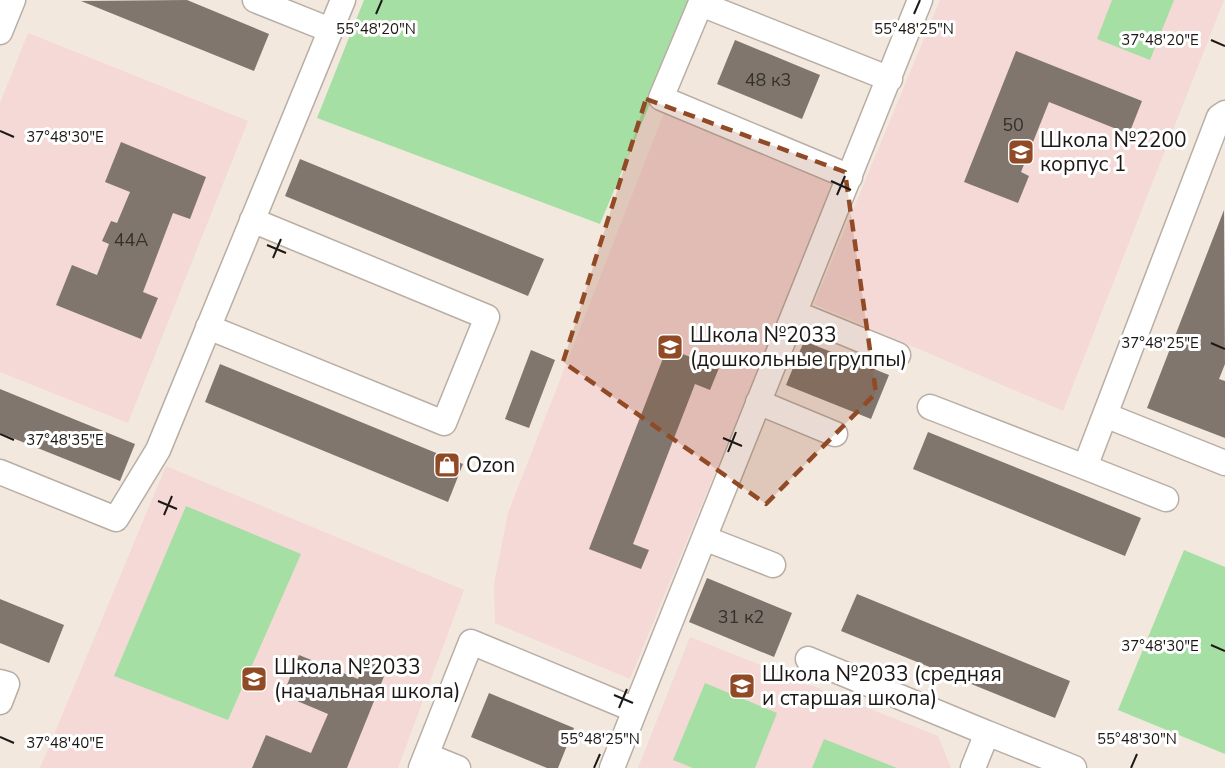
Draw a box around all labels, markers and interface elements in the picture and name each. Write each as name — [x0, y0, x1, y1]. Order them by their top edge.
text: 55°48'20"N — [336, 19, 416, 39]
text: 55°48'25"N — [874, 19, 954, 39]
text: 37°48'20"E — [1121, 30, 1199, 50]
house number: 48 к3 — [745, 68, 791, 92]
house number: 50 — [1002, 113, 1024, 137]
place label: Школа №2200 корпус 1 — [1040, 126, 1187, 178]
text: 37°48'30"E — [26, 127, 104, 147]
school or university icon: Школа №2200 корпус 1 — [1006, 137, 1036, 167]
house number: 44А — [114, 228, 148, 252]
place label: Школа №2033 (дошкольные группы) — [690, 321, 907, 373]
school or university icon: Школа №2033 (дошкольные группы) — [655, 332, 685, 362]
text: 37°48'25"E — [1121, 333, 1199, 353]
text: 37°48'35"E — [26, 430, 104, 450]
shop icon: Ozon — [432, 450, 462, 480]
place label: Ozon — [466, 451, 515, 479]
house number: 31 к2 — [718, 605, 764, 629]
text: 37°48'30"E — [1121, 636, 1199, 656]
place label: Школа №2033 (начальная школа) — [274, 653, 460, 705]
place label: Школа №2033 (средняя и старшая школа) — [762, 660, 1002, 712]
school or university icon: Школа №2033 (начальная школа) — [239, 664, 269, 694]
school or university icon: Школа №2033 (средняя и старшая школа) — [727, 671, 757, 701]
text: 55°48'25"N — [560, 729, 640, 749]
text: 55°48'30"N — [1097, 729, 1177, 749]
text: 37°48'40"E — [26, 733, 104, 753]

